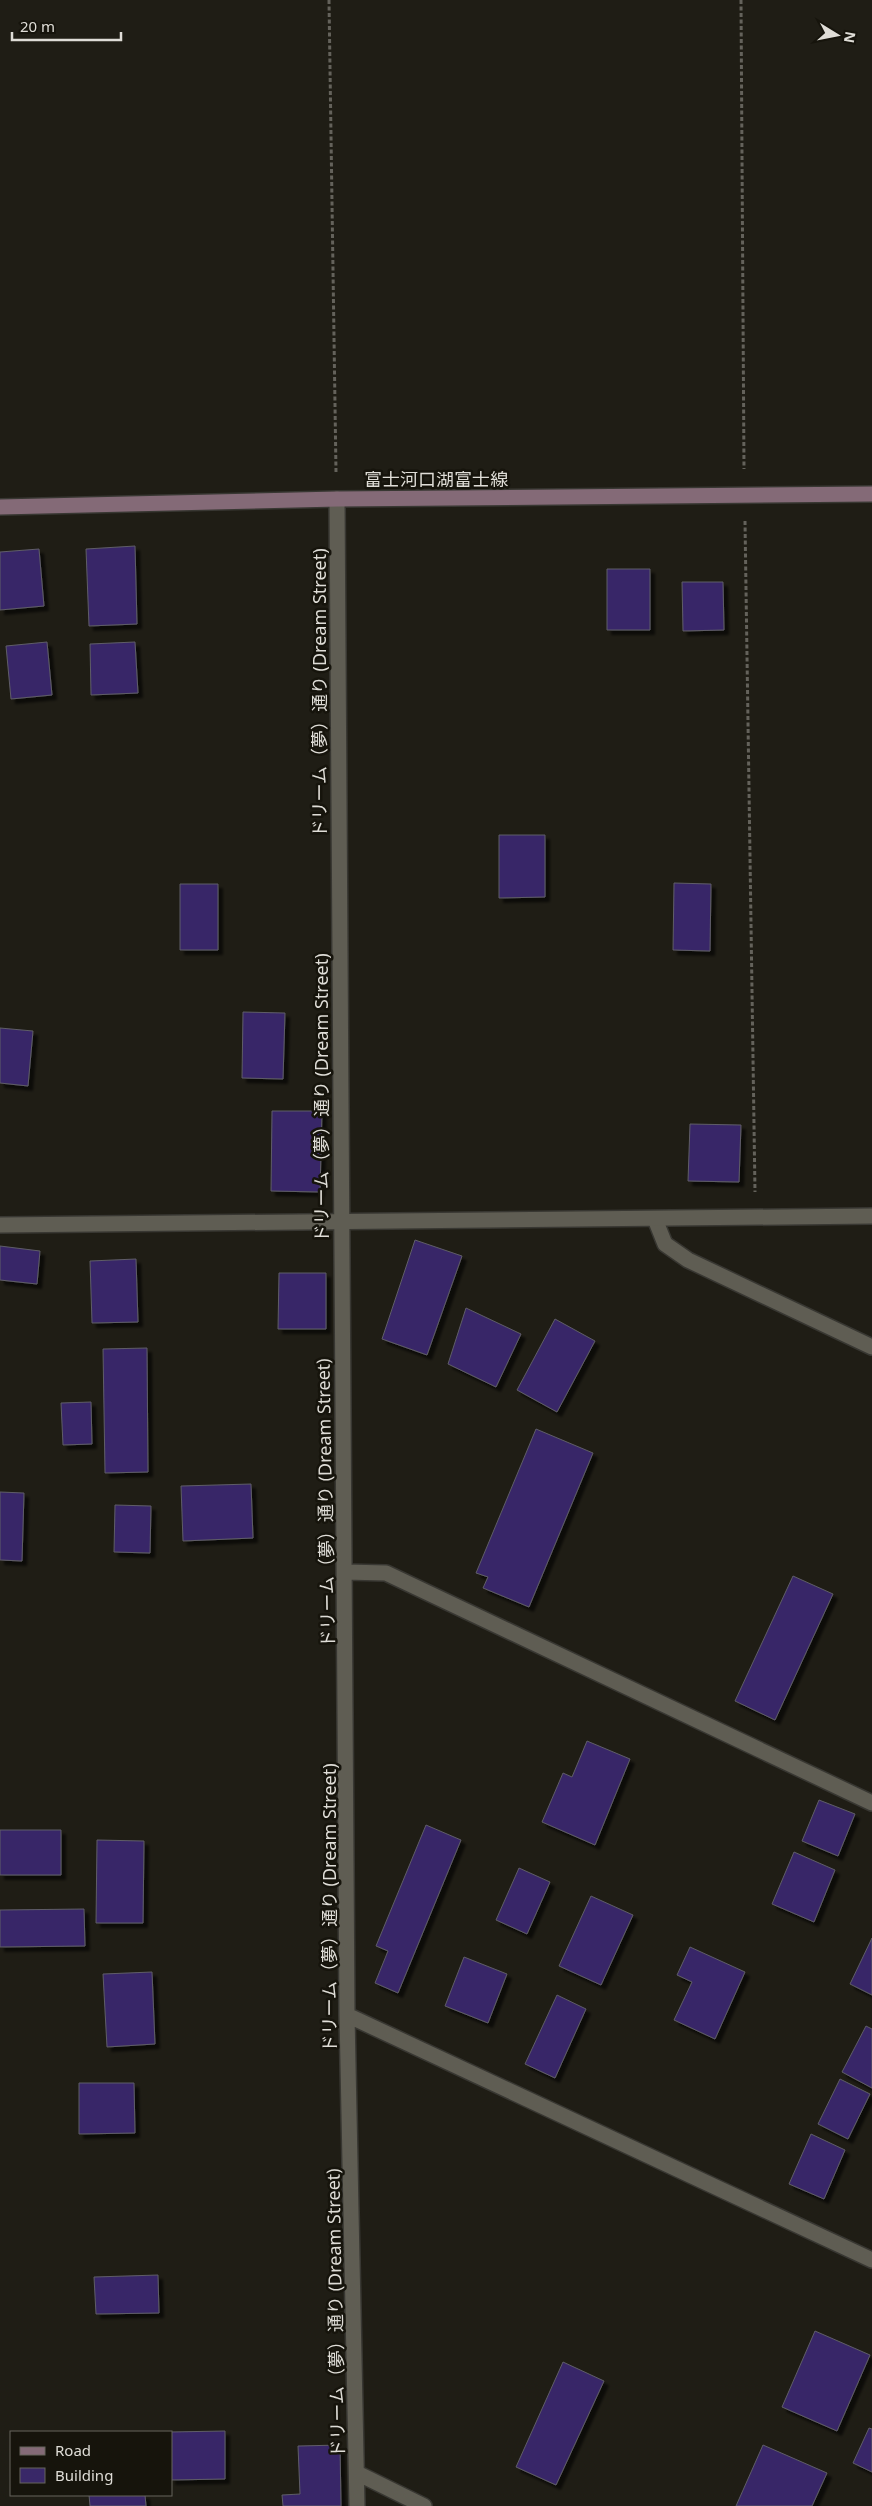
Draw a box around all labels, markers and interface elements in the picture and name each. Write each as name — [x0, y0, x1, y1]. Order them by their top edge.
scale bar — [12, 10, 121, 42]
north arrow — [812, 10, 862, 60]
text: 20 m — [20, 16, 55, 36]
text: N — [840, 30, 861, 45]
street label: 富士河口湖富士線 — [364, 467, 508, 491]
street label: ドリーム（夢）通り (Dream Street) — [307, 548, 331, 838]
street label: ドリーム（夢）通り (Dream Street) — [309, 953, 333, 1243]
street label: ドリーム（夢）通り (Dream Street) — [310, 1358, 340, 1648]
street label: ドリーム（夢）通り (Dream Street) — [317, 1763, 341, 2053]
street label: ドリーム（夢）通り (Dream Street) — [320, 2168, 350, 2458]
legend — [10, 2431, 172, 2496]
text: Road — [55, 2440, 91, 2460]
text: Building — [55, 2465, 113, 2485]

